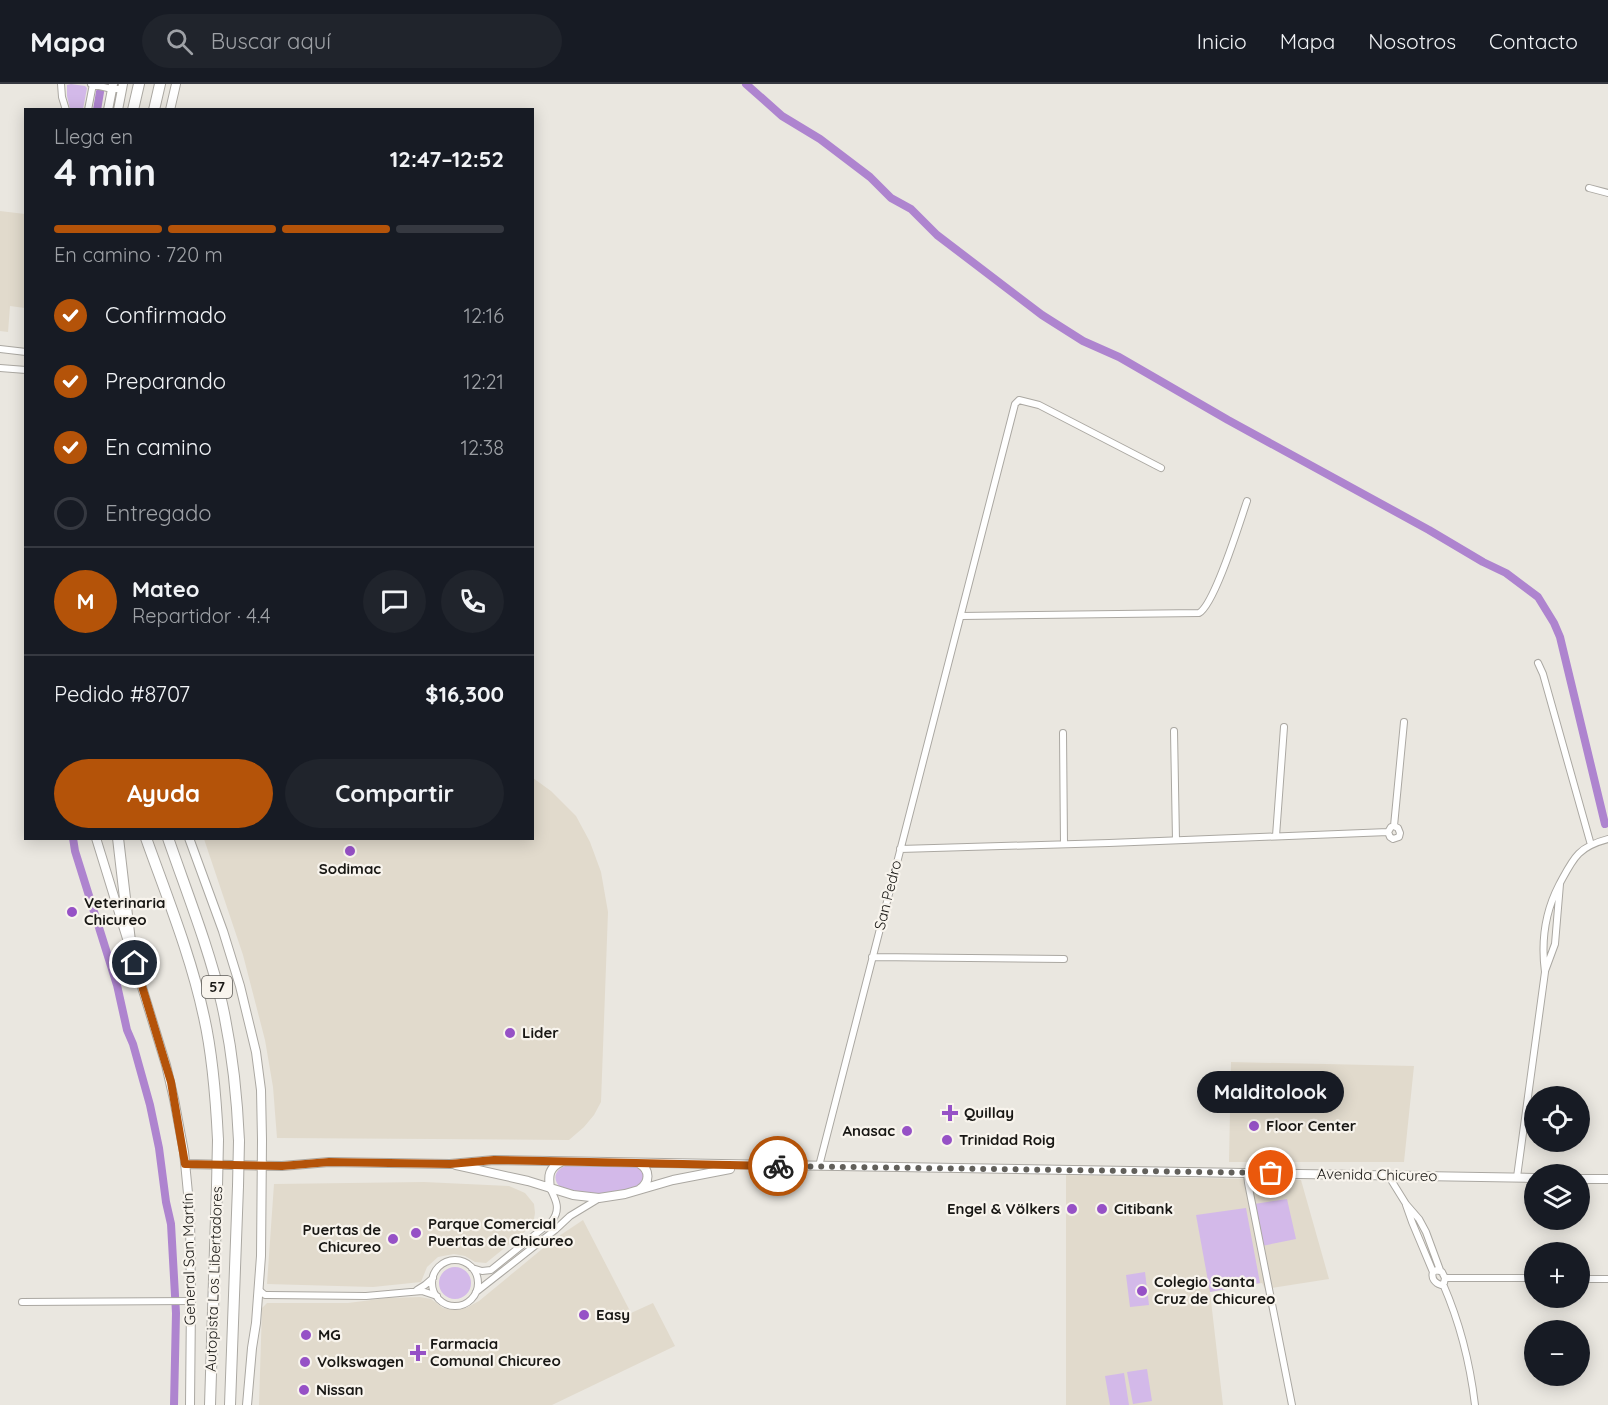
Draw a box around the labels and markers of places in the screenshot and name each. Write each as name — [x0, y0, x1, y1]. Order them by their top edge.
marker: Sodimac — [343, 844, 357, 858]
place label: Sodimac — [319, 859, 381, 878]
place label: Veterinaria Chicureo — [84, 893, 165, 929]
marker: Veterinaria Chicureo — [65, 905, 79, 919]
pin — [109, 937, 160, 988]
place label: Lider — [522, 1023, 559, 1042]
marker: Lider — [503, 1026, 517, 1040]
callout: Malditolook — [1198, 1071, 1344, 1113]
place label: Quillay — [964, 1103, 1014, 1122]
marker: Quillay — [941, 1104, 959, 1122]
place label: Floor Center — [1266, 1116, 1357, 1135]
marker: Floor Center — [1247, 1119, 1261, 1133]
place label: Anasac — [842, 1121, 895, 1140]
marker: Anasac — [900, 1124, 914, 1138]
place label: Trinidad Roig — [959, 1130, 1055, 1149]
marker: Trinidad Roig — [940, 1133, 954, 1147]
pin — [1245, 1147, 1296, 1198]
place label: Engel & Völkers — [947, 1199, 1060, 1218]
place label: Citibank — [1114, 1199, 1173, 1218]
marker: Engel & Völkers — [1065, 1202, 1079, 1216]
marker: Citibank — [1095, 1202, 1109, 1216]
place label: Parque Comercial Puertas de Chicureo — [428, 1214, 573, 1250]
place label: Puertas de Chicureo — [303, 1220, 381, 1256]
marker: Parque Comercial Puertas de Chicureo — [409, 1226, 423, 1240]
marker: Puertas de Chicureo — [386, 1232, 400, 1246]
place label: Colegio Santa Cruz de Chicureo — [1154, 1272, 1275, 1308]
marker: Colegio Santa Cruz de Chicureo — [1135, 1284, 1149, 1298]
place label: Easy — [596, 1305, 630, 1324]
marker: Easy — [577, 1308, 591, 1322]
place label: MG — [318, 1325, 341, 1344]
marker: MG — [299, 1328, 313, 1342]
place label: Farmacia Comunal Chicureo — [430, 1334, 561, 1370]
marker: Farmacia Comunal Chicureo — [411, 1346, 425, 1360]
place label: Volkswagen — [317, 1352, 404, 1371]
marker: Volkswagen — [298, 1355, 312, 1369]
place label: Nissan — [316, 1380, 364, 1399]
marker: Nissan — [297, 1383, 311, 1397]

